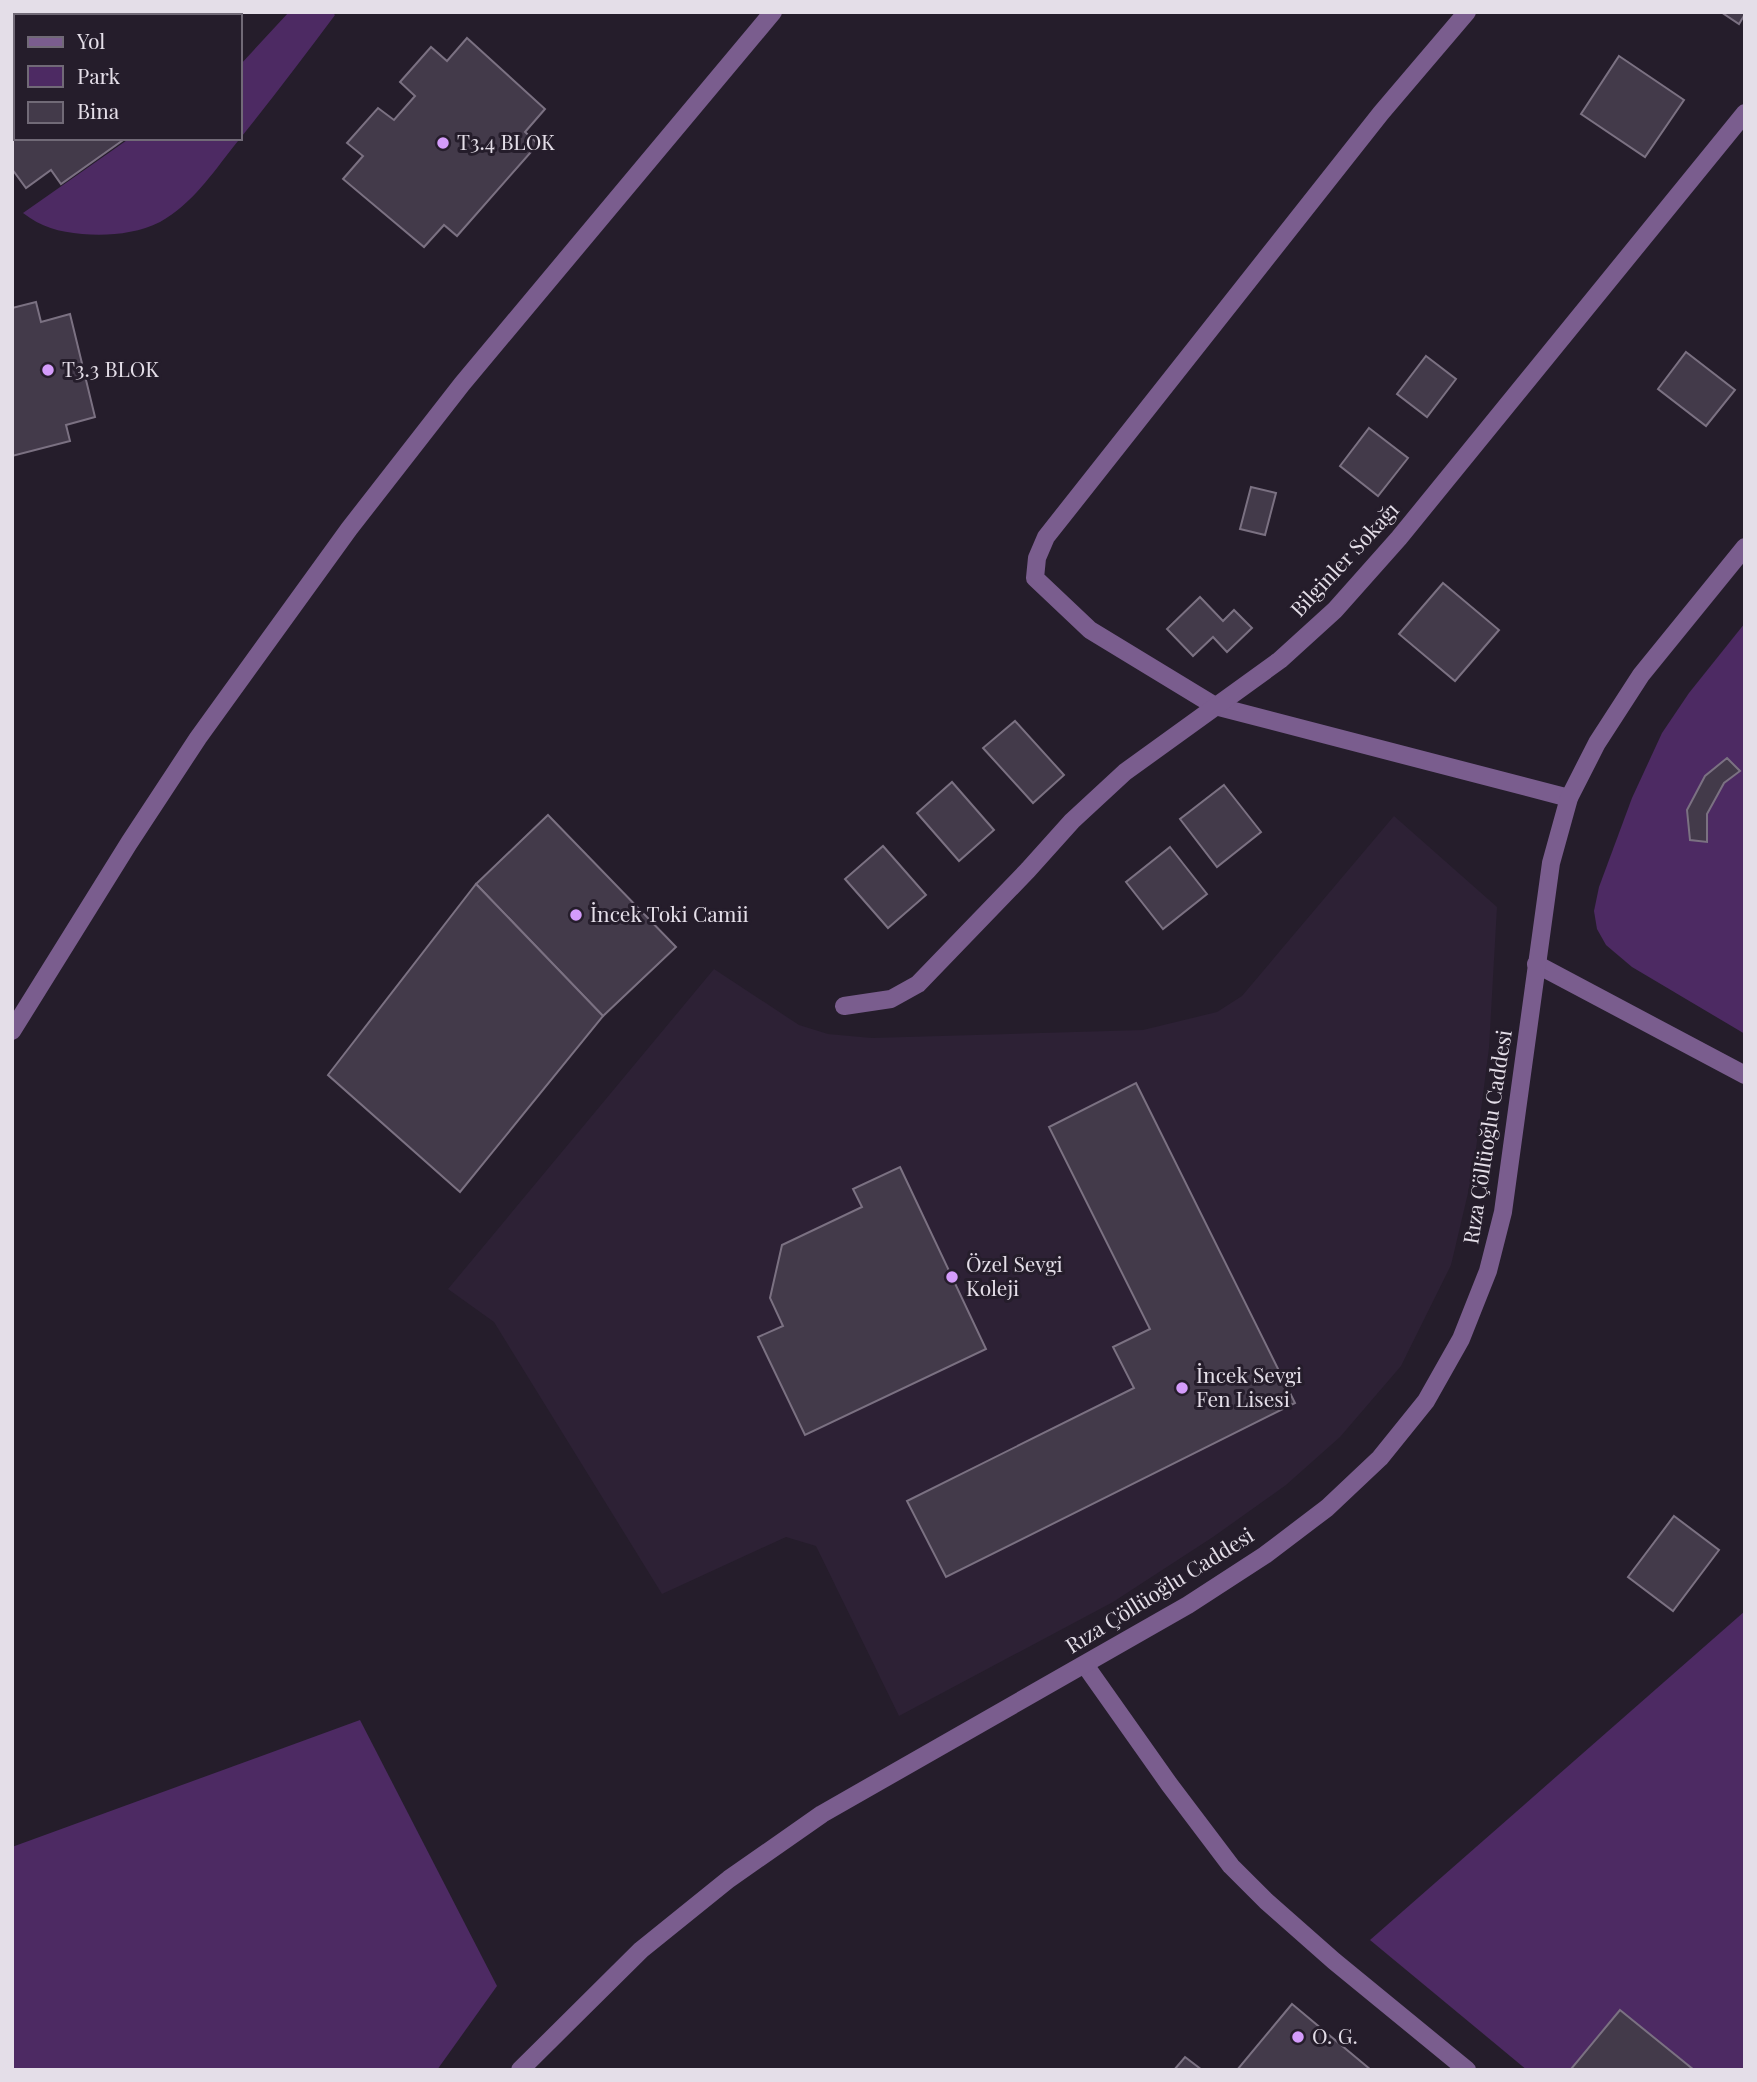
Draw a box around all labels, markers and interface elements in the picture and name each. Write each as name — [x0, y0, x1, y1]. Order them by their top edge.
legend — [14, 14, 242, 140]
text: Yol — [76, 26, 105, 54]
text: Park — [77, 61, 121, 89]
text: Bina — [77, 96, 120, 124]
place label: T3.4 BLOK — [457, 127, 555, 155]
marker: T3.4 BLOK — [435, 135, 451, 151]
place label: T3.3 BLOK — [62, 354, 159, 382]
marker: T3.3 BLOK — [40, 362, 56, 378]
street label: Bilginler Sokağı — [1283, 495, 1404, 622]
place label: İncek Toki Camii — [590, 899, 749, 927]
marker: İncek Toki Camii — [568, 907, 584, 923]
street label: Rıza Çöllüoğlu Caddesi — [1455, 1028, 1517, 1246]
place label: Özel Sevgi Koleji — [966, 1249, 1063, 1301]
marker: Özel Sevgi Koleji — [944, 1269, 960, 1285]
place label: İncek Sevgi Fen Lisesi — [1196, 1360, 1302, 1412]
marker: İncek Sevgi Fen Lisesi — [1174, 1380, 1190, 1396]
street label: Rıza Çöllüoğlu Caddesi — [1060, 1520, 1258, 1659]
place label: O. G. — [1312, 2021, 1358, 2049]
marker: O. G. — [1290, 2029, 1306, 2045]

